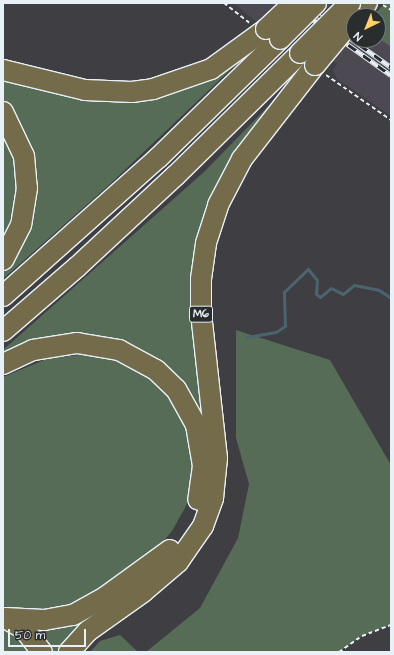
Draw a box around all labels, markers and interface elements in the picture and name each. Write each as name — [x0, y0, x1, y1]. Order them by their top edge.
north arrow — [346, 8, 386, 48]
text: N — [351, 29, 366, 44]
road number: M6 — [189, 305, 213, 323]
scale bar — [10, 621, 88, 647]
text: 50 m — [15, 627, 45, 644]

